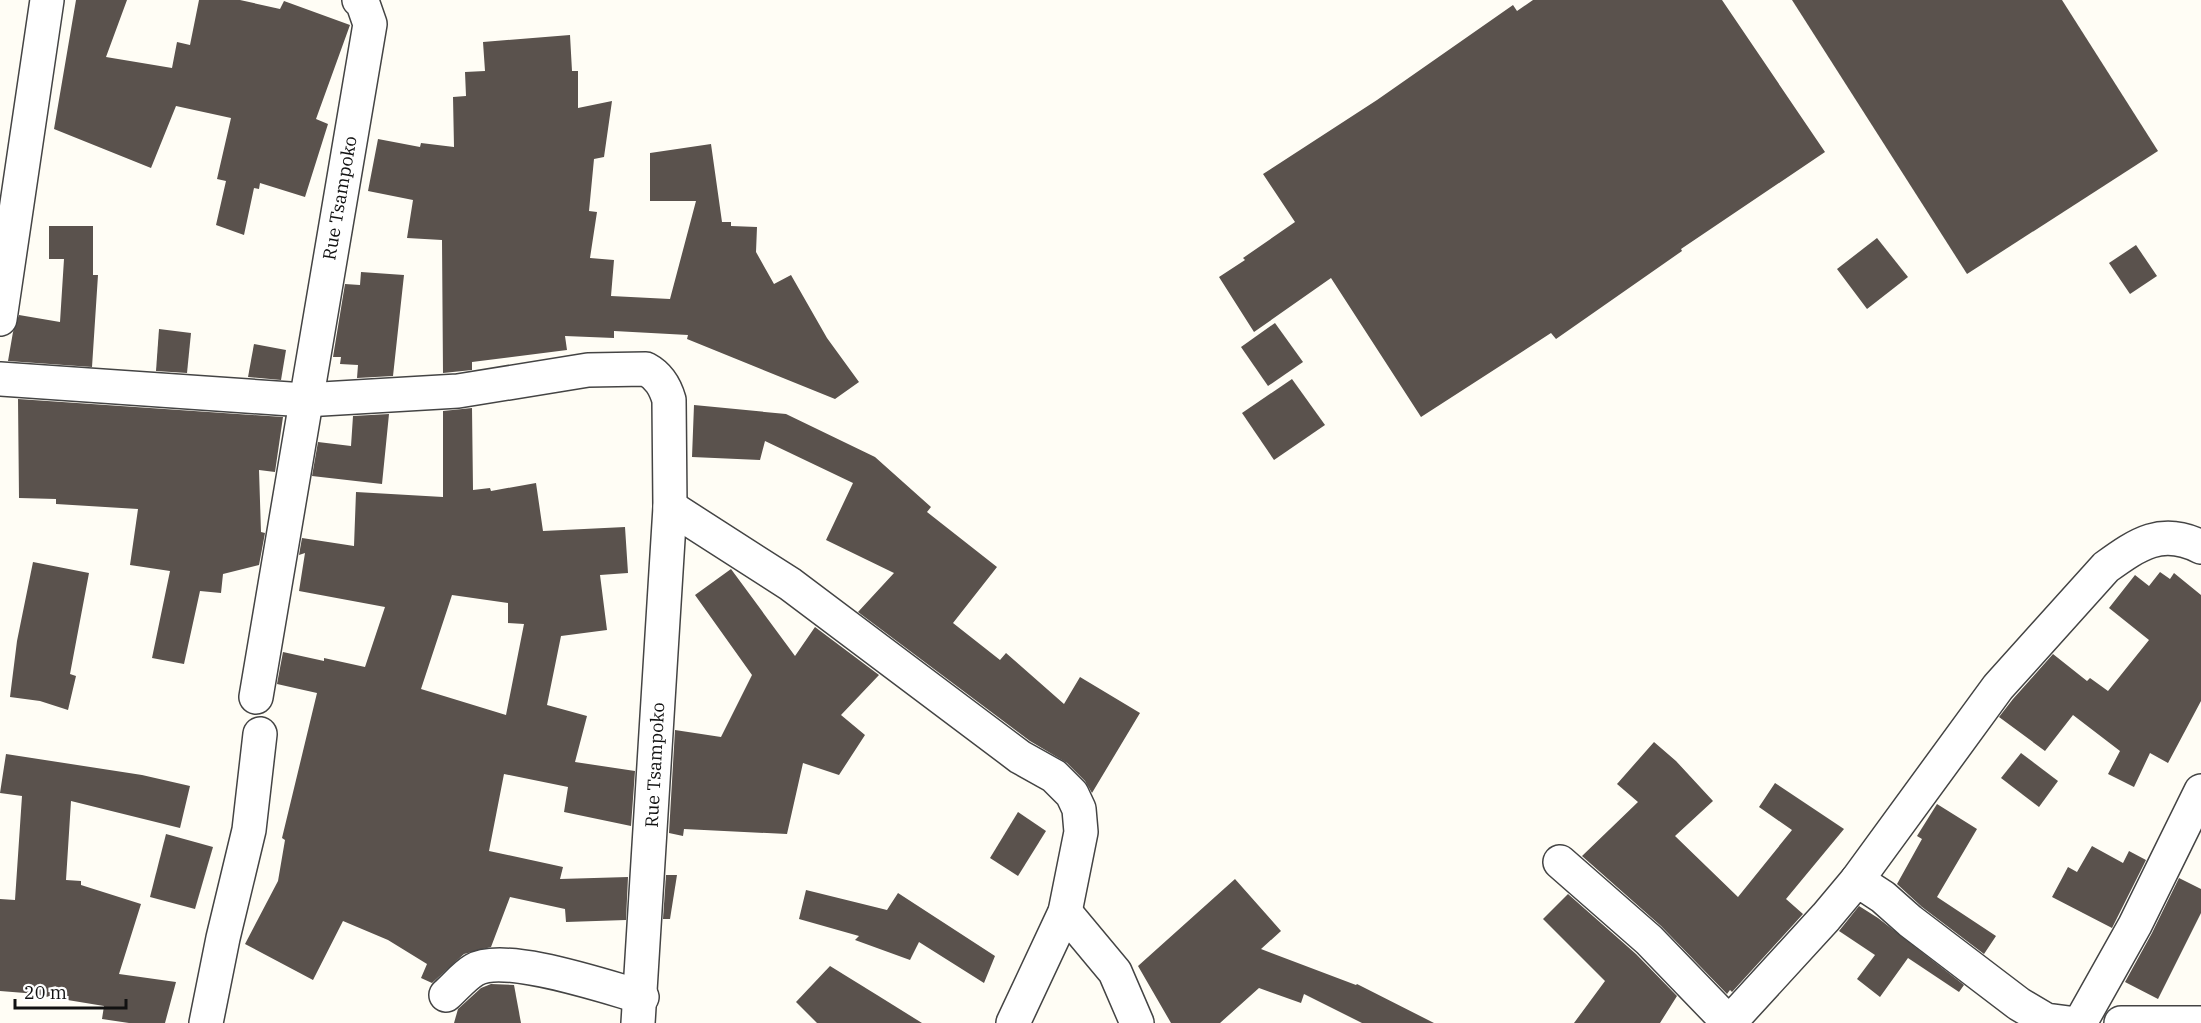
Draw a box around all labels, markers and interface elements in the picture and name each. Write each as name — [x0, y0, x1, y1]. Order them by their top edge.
street label: Rue Tsampoko — [317, 134, 362, 262]
street label: Rue Tsampoko — [640, 702, 669, 828]
scale bar — [15, 972, 126, 1010]
text: 20 m — [24, 981, 67, 1004]

